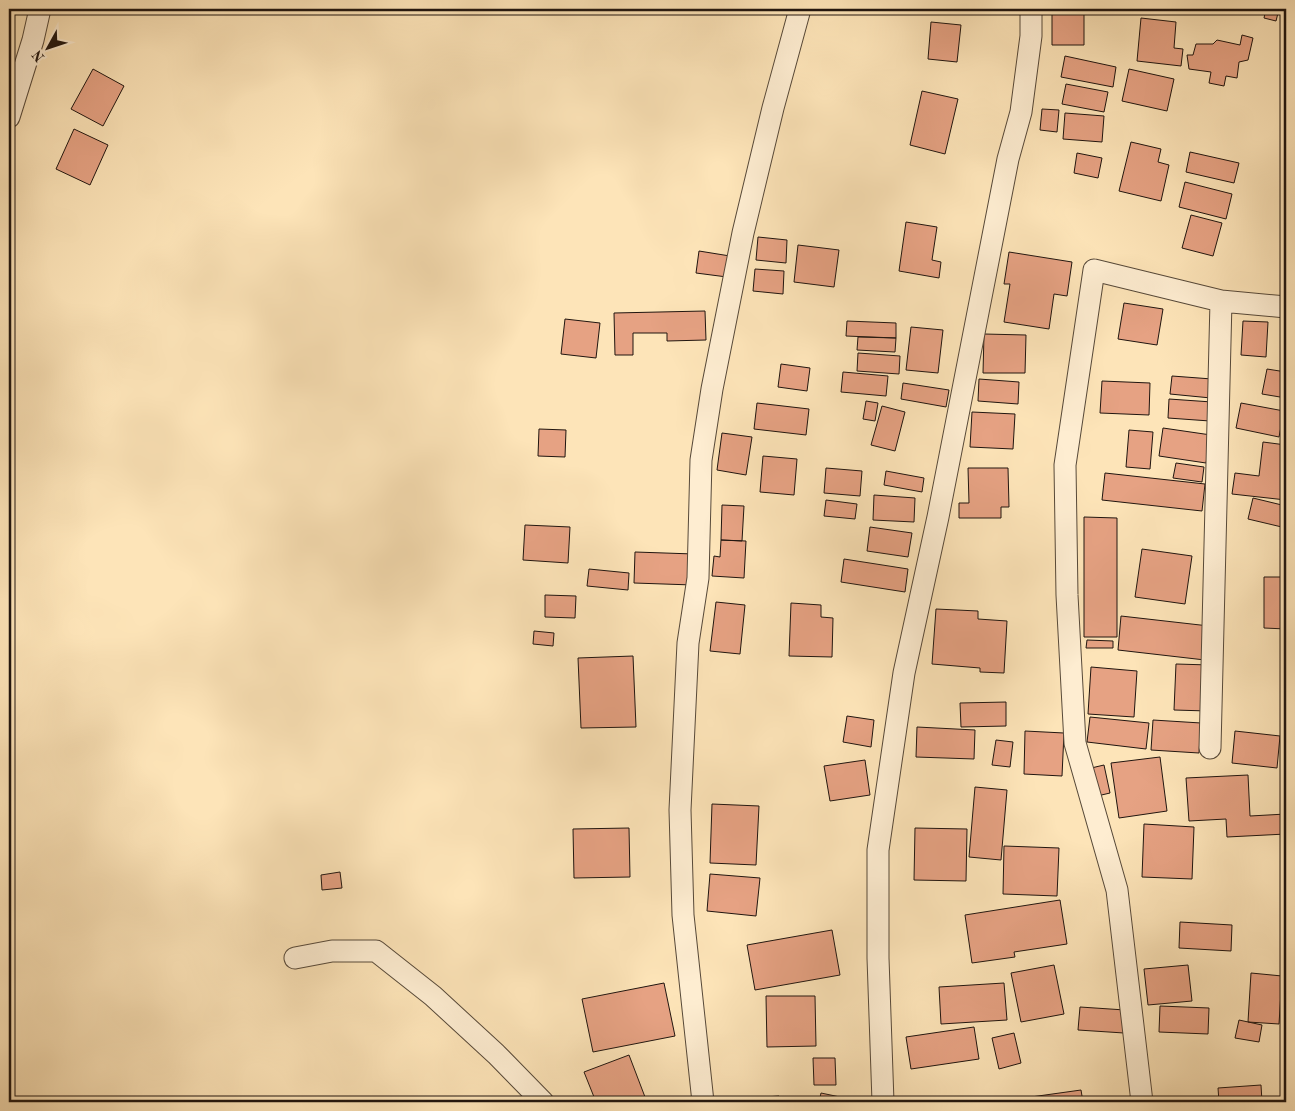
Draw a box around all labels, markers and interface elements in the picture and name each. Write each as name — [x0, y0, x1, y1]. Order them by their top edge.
north arrow — [22, 22, 72, 72]
text: N — [30, 47, 48, 64]

